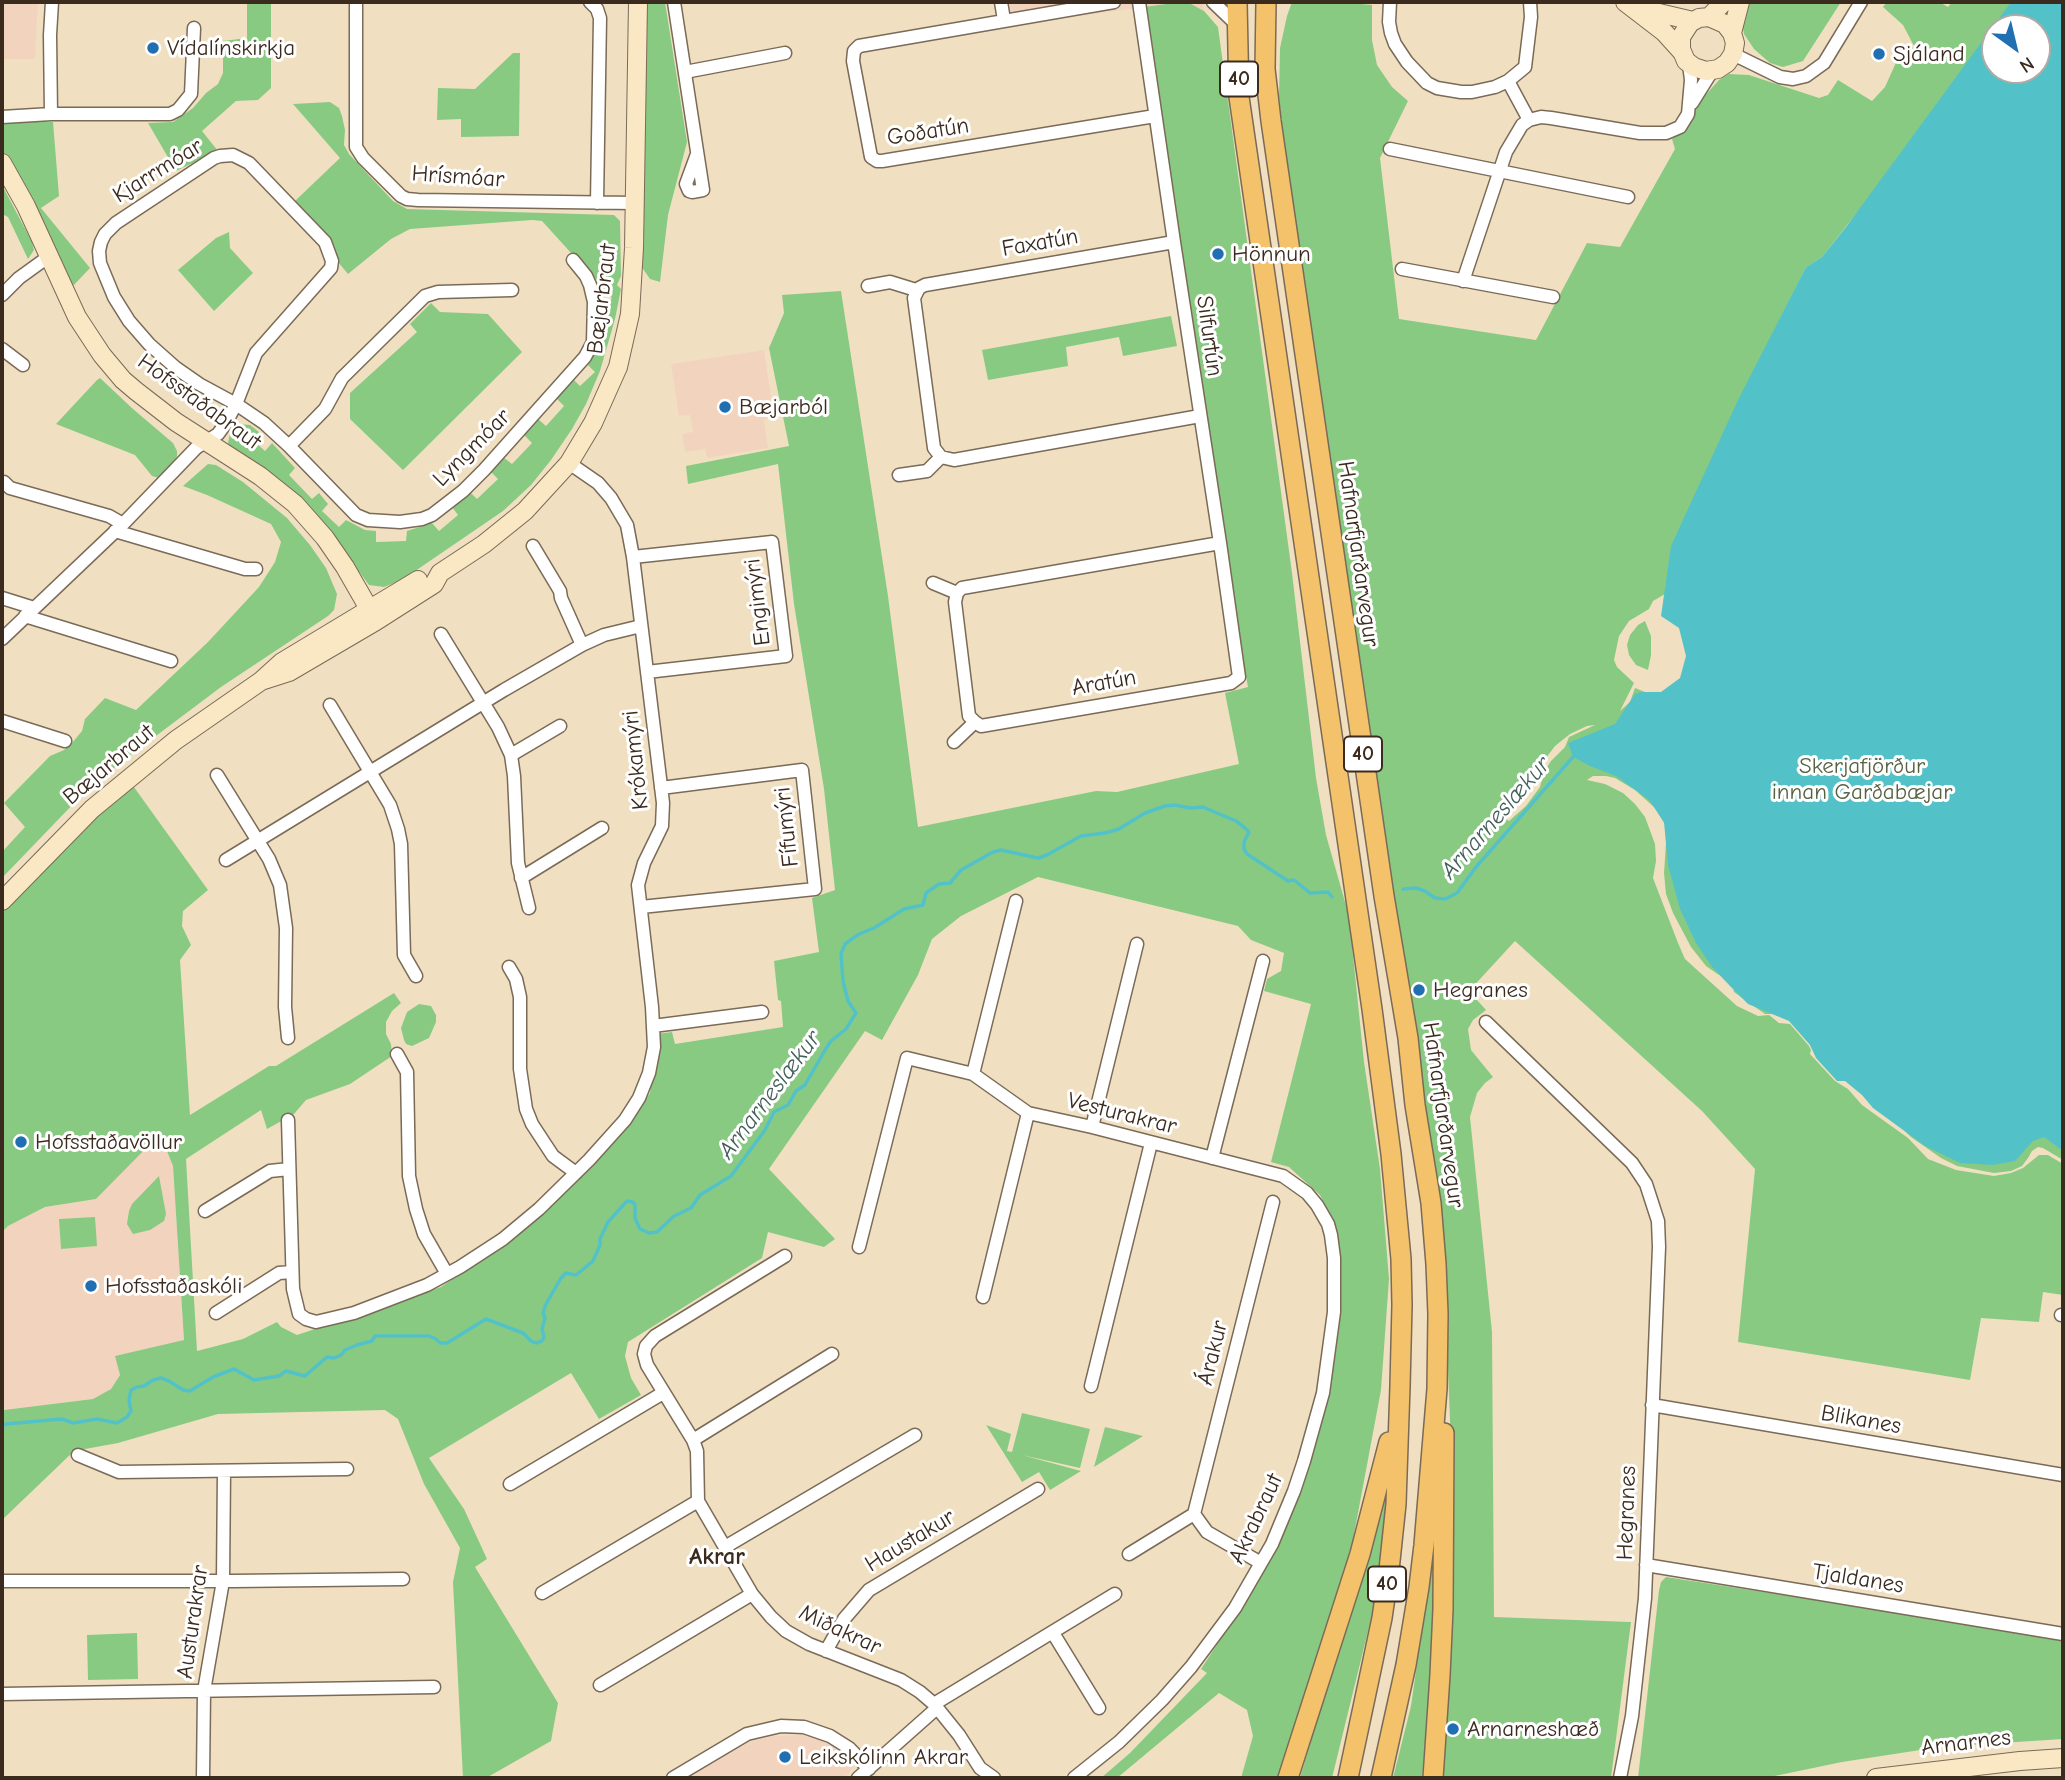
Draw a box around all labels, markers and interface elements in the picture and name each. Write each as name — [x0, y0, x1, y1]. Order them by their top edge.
north arrow — [1981, 14, 2051, 84]
place label: Vídalínskirkja — [167, 34, 295, 62]
marker: Vídalínskirkja — [145, 40, 161, 56]
place label: Sjáland — [1893, 40, 1965, 68]
marker: Sjáland — [1871, 46, 1887, 62]
text: N — [2015, 52, 2038, 77]
road number: 40 — [1220, 62, 1258, 96]
street label: Goðatún — [885, 112, 971, 152]
street label: Kjarrmóar — [108, 133, 208, 209]
street label: Hrísmóar — [411, 160, 505, 194]
street label: Faxatún — [1000, 223, 1080, 263]
place label: Hönnun — [1232, 240, 1311, 268]
street label: Bæjarbraut — [582, 242, 622, 356]
marker: Hönnun — [1210, 246, 1226, 262]
street label: Silfurtún — [1190, 294, 1228, 378]
street label: Hofsstaðabraut — [132, 348, 266, 456]
place label: Bæjarból — [739, 393, 828, 421]
marker: Bæjarból — [717, 399, 733, 415]
street label: Lyngmóar — [427, 403, 517, 493]
street label: Hafnarfjarðarvegur — [1331, 459, 1385, 649]
street label: Engimýri — [739, 557, 777, 647]
street label: Aratún — [1070, 664, 1138, 702]
street label: Krókamýri — [617, 709, 655, 811]
street label: Bæjarbraut — [58, 719, 160, 811]
road number: 40 — [1344, 736, 1382, 772]
water label: Arnarneslækur — [1435, 751, 1557, 885]
park label: Skerjafjörður innan Garðabæjar — [1772, 752, 1952, 806]
street label: Fífumýri — [769, 786, 805, 868]
place label: Hegranes — [1433, 976, 1528, 1004]
marker: Hegranes — [1411, 982, 1427, 998]
street label: Hafnarfjarðarvegur — [1416, 1020, 1470, 1210]
water label: Arnarneslækur — [712, 1025, 828, 1165]
street label: Vesturakrar — [1064, 1087, 1180, 1141]
place label: Hofsstaðavöllur — [35, 1128, 182, 1156]
marker: Hofsstaðavöllur — [13, 1134, 29, 1150]
place label: Hofsstaðaskóli — [105, 1272, 242, 1300]
marker: Hofsstaðaskóli — [83, 1278, 99, 1294]
street label: Árakur — [1192, 1318, 1234, 1388]
street label: Blikanes — [1819, 1399, 1903, 1441]
street label: Hegranes — [1612, 1465, 1642, 1561]
street label: Akrabraut — [1223, 1470, 1289, 1568]
street label: Haustakur — [860, 1504, 960, 1578]
district label: Akrar — [689, 1543, 745, 1571]
street label: Tjaldanes — [1810, 1558, 1906, 1600]
street label: Austurakrar — [171, 1563, 215, 1681]
road number: 40 — [1368, 1566, 1406, 1602]
street label: Miðakrar — [794, 1599, 886, 1661]
place label: Arnarneshæð — [1467, 1715, 1599, 1743]
marker: Arnarneshæð — [1445, 1721, 1461, 1737]
street label: Arnarnes — [1920, 1724, 2012, 1762]
place label: Leikskólinn Akrar — [799, 1743, 968, 1771]
marker: Leikskólinn Akrar — [777, 1749, 793, 1765]

